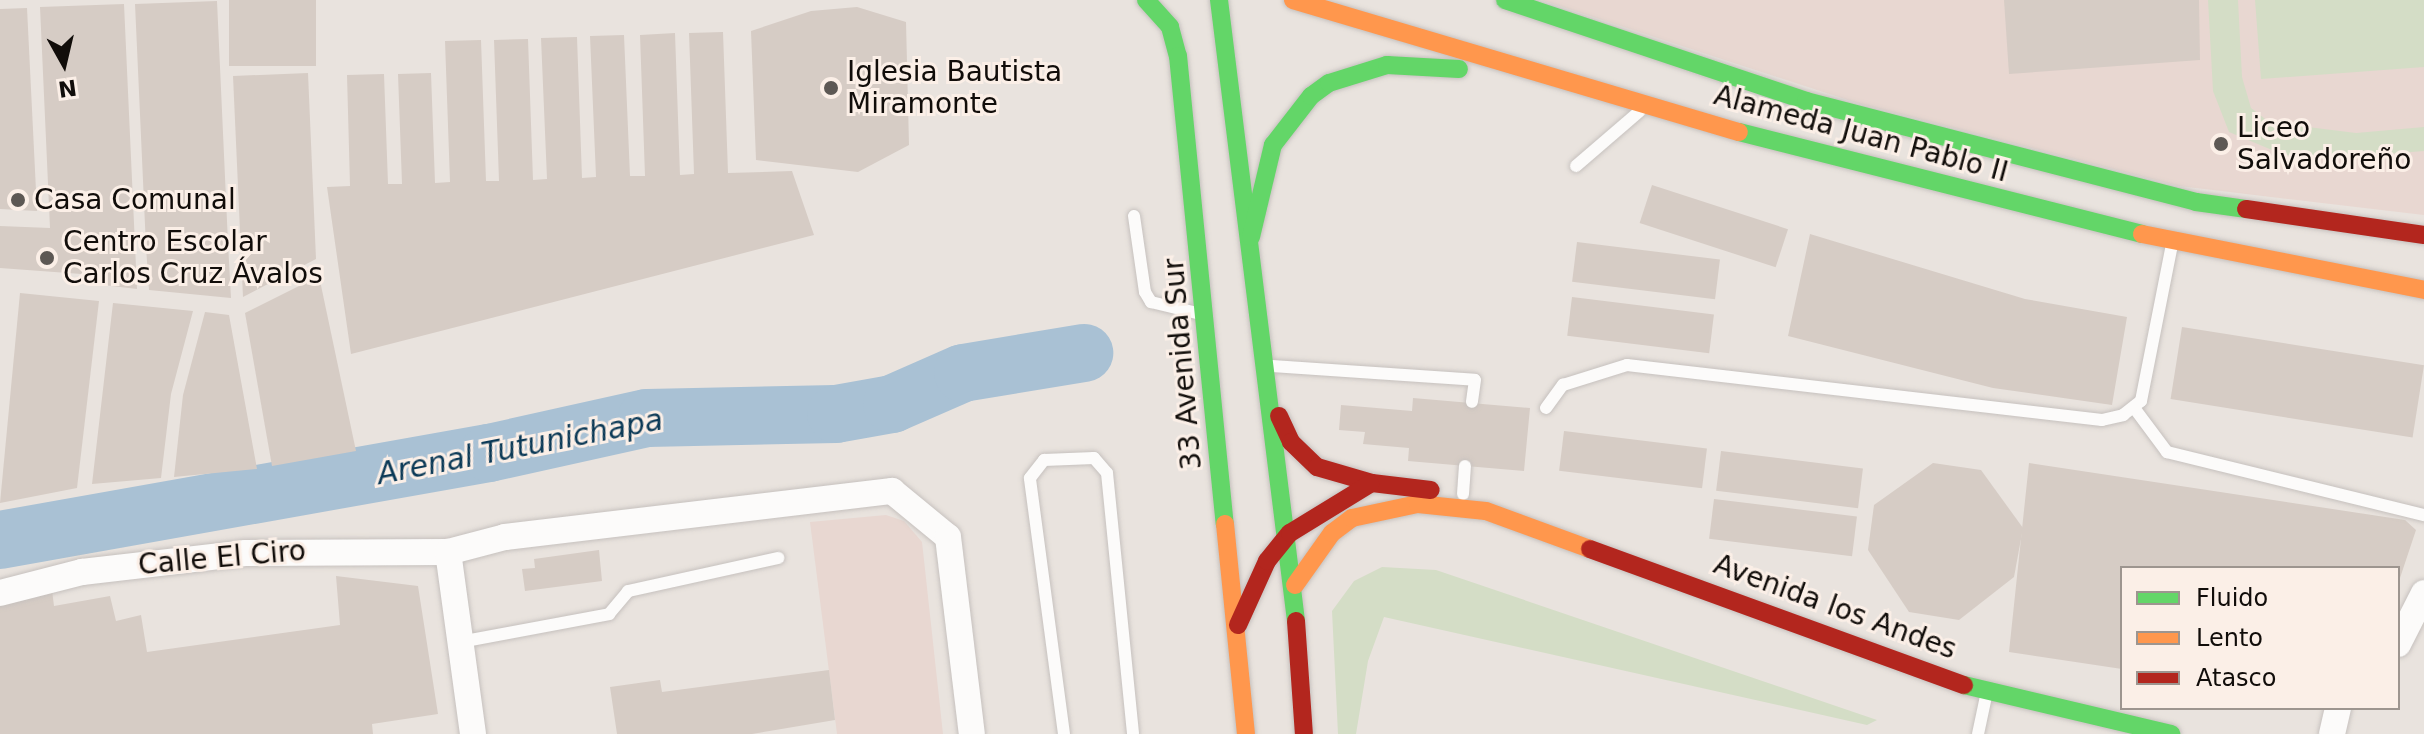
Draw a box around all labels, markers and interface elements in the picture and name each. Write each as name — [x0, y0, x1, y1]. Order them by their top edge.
north arrow — [24, 24, 104, 104]
place label: Iglesia Bautista Miramonte — [847, 55, 1062, 121]
text: N — [57, 75, 78, 102]
marker: Iglesia Bautista Miramonte — [822, 79, 840, 97]
street label: Alameda Juan Pablo II — [1710, 79, 2012, 189]
place label: Liceo Salvadoreño — [2237, 111, 2411, 177]
marker: Liceo Salvadoreño — [2212, 135, 2230, 153]
place label: Casa Comunal — [34, 183, 236, 217]
marker: Casa Comunal — [9, 191, 27, 209]
place label: Centro Escolar Carlos Cruz Ávalos — [63, 225, 323, 291]
marker: Centro Escolar Carlos Cruz Ávalos — [38, 249, 56, 267]
street label: 33 Avenida Sur — [1157, 257, 1209, 471]
water label: Arenal Tutunichapa — [374, 402, 666, 492]
street label: Calle El Ciro — [137, 534, 307, 582]
street label: Avenida los Andes — [1709, 548, 1961, 666]
legend — [2120, 566, 2400, 710]
text: Fluido — [2196, 584, 2268, 612]
text: Lento — [2196, 624, 2263, 652]
text: Atasco — [2196, 664, 2277, 692]

